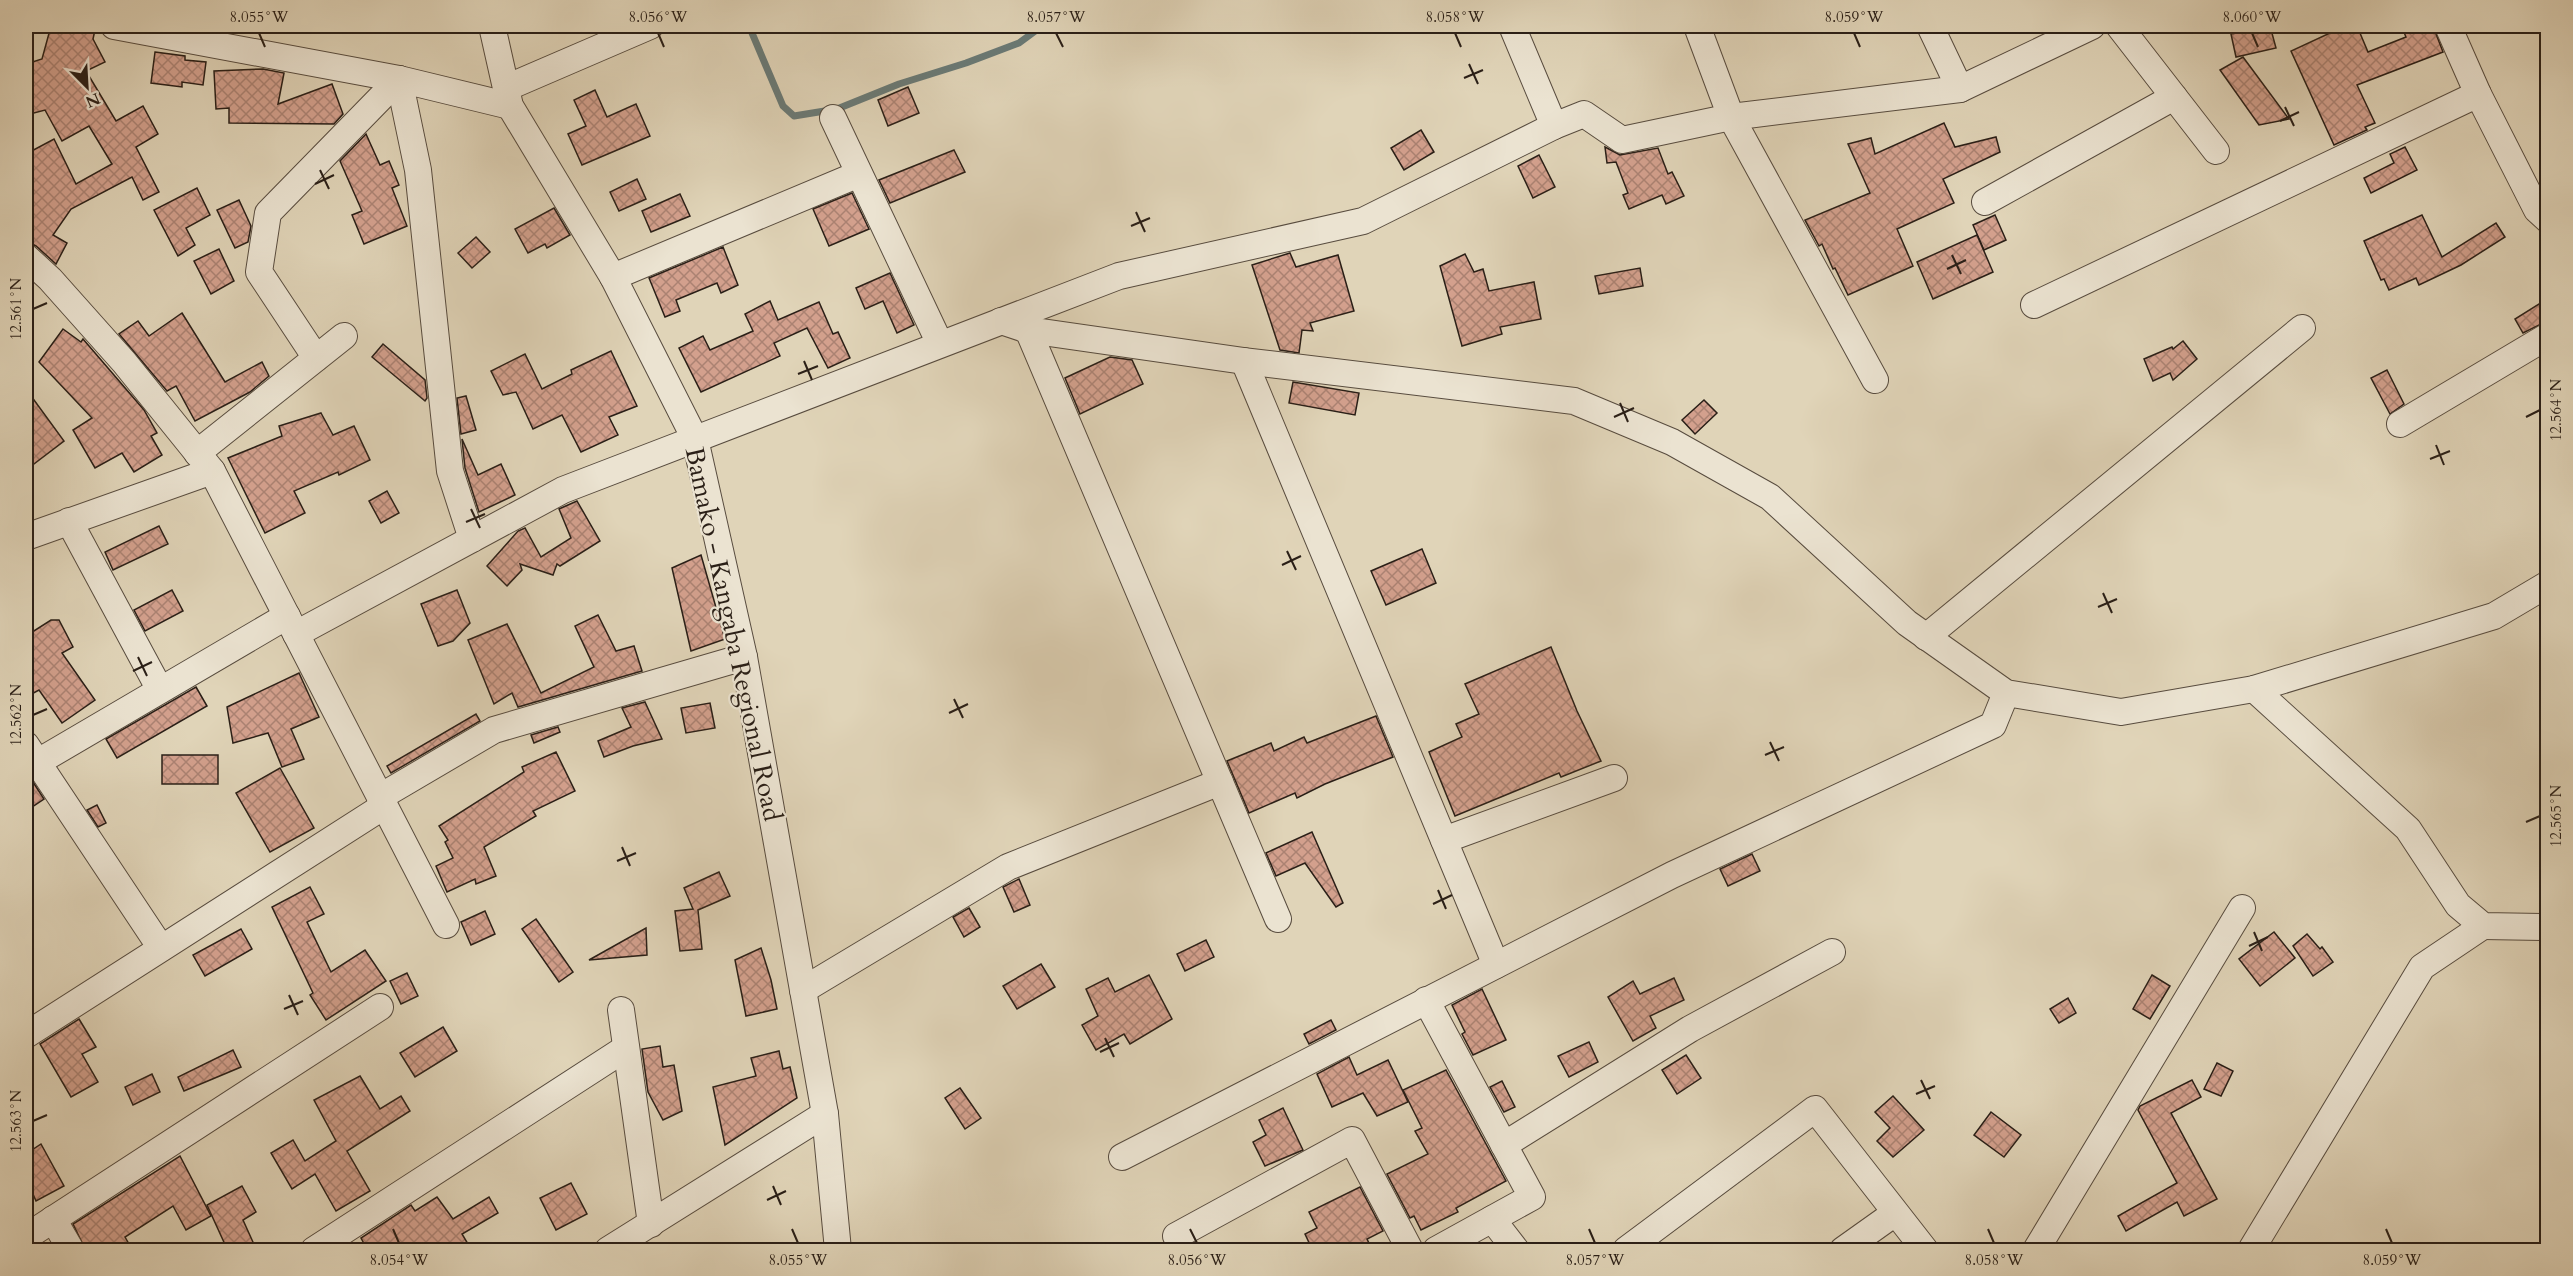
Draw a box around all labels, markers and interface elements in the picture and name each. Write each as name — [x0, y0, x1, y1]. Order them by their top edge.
text: 8.055°W — [230, 7, 289, 27]
text: 8.056°W — [629, 7, 688, 27]
text: 8.057°W — [1027, 7, 1086, 27]
text: 8.058°W — [1426, 7, 1485, 27]
text: 8.059°W — [1825, 7, 1884, 27]
text: 8.060°W — [2223, 7, 2282, 27]
north arrow — [57, 57, 117, 117]
text: N — [82, 87, 104, 113]
text: 12.561°N — [6, 277, 26, 340]
text: 12.564°N — [2546, 378, 2566, 441]
street label: Bamako - Kangaba Regional Road — [677, 444, 790, 824]
text: 12.562°N — [6, 683, 26, 746]
text: 12.565°N — [2546, 784, 2566, 847]
text: 12.563°N — [6, 1089, 26, 1152]
text: 8.054°W — [370, 1250, 429, 1270]
text: 8.055°W — [769, 1250, 828, 1270]
text: 8.056°W — [1168, 1250, 1227, 1270]
text: 8.057°W — [1566, 1250, 1625, 1270]
text: 8.058°W — [1965, 1250, 2024, 1270]
text: 8.059°W — [2363, 1250, 2422, 1270]

